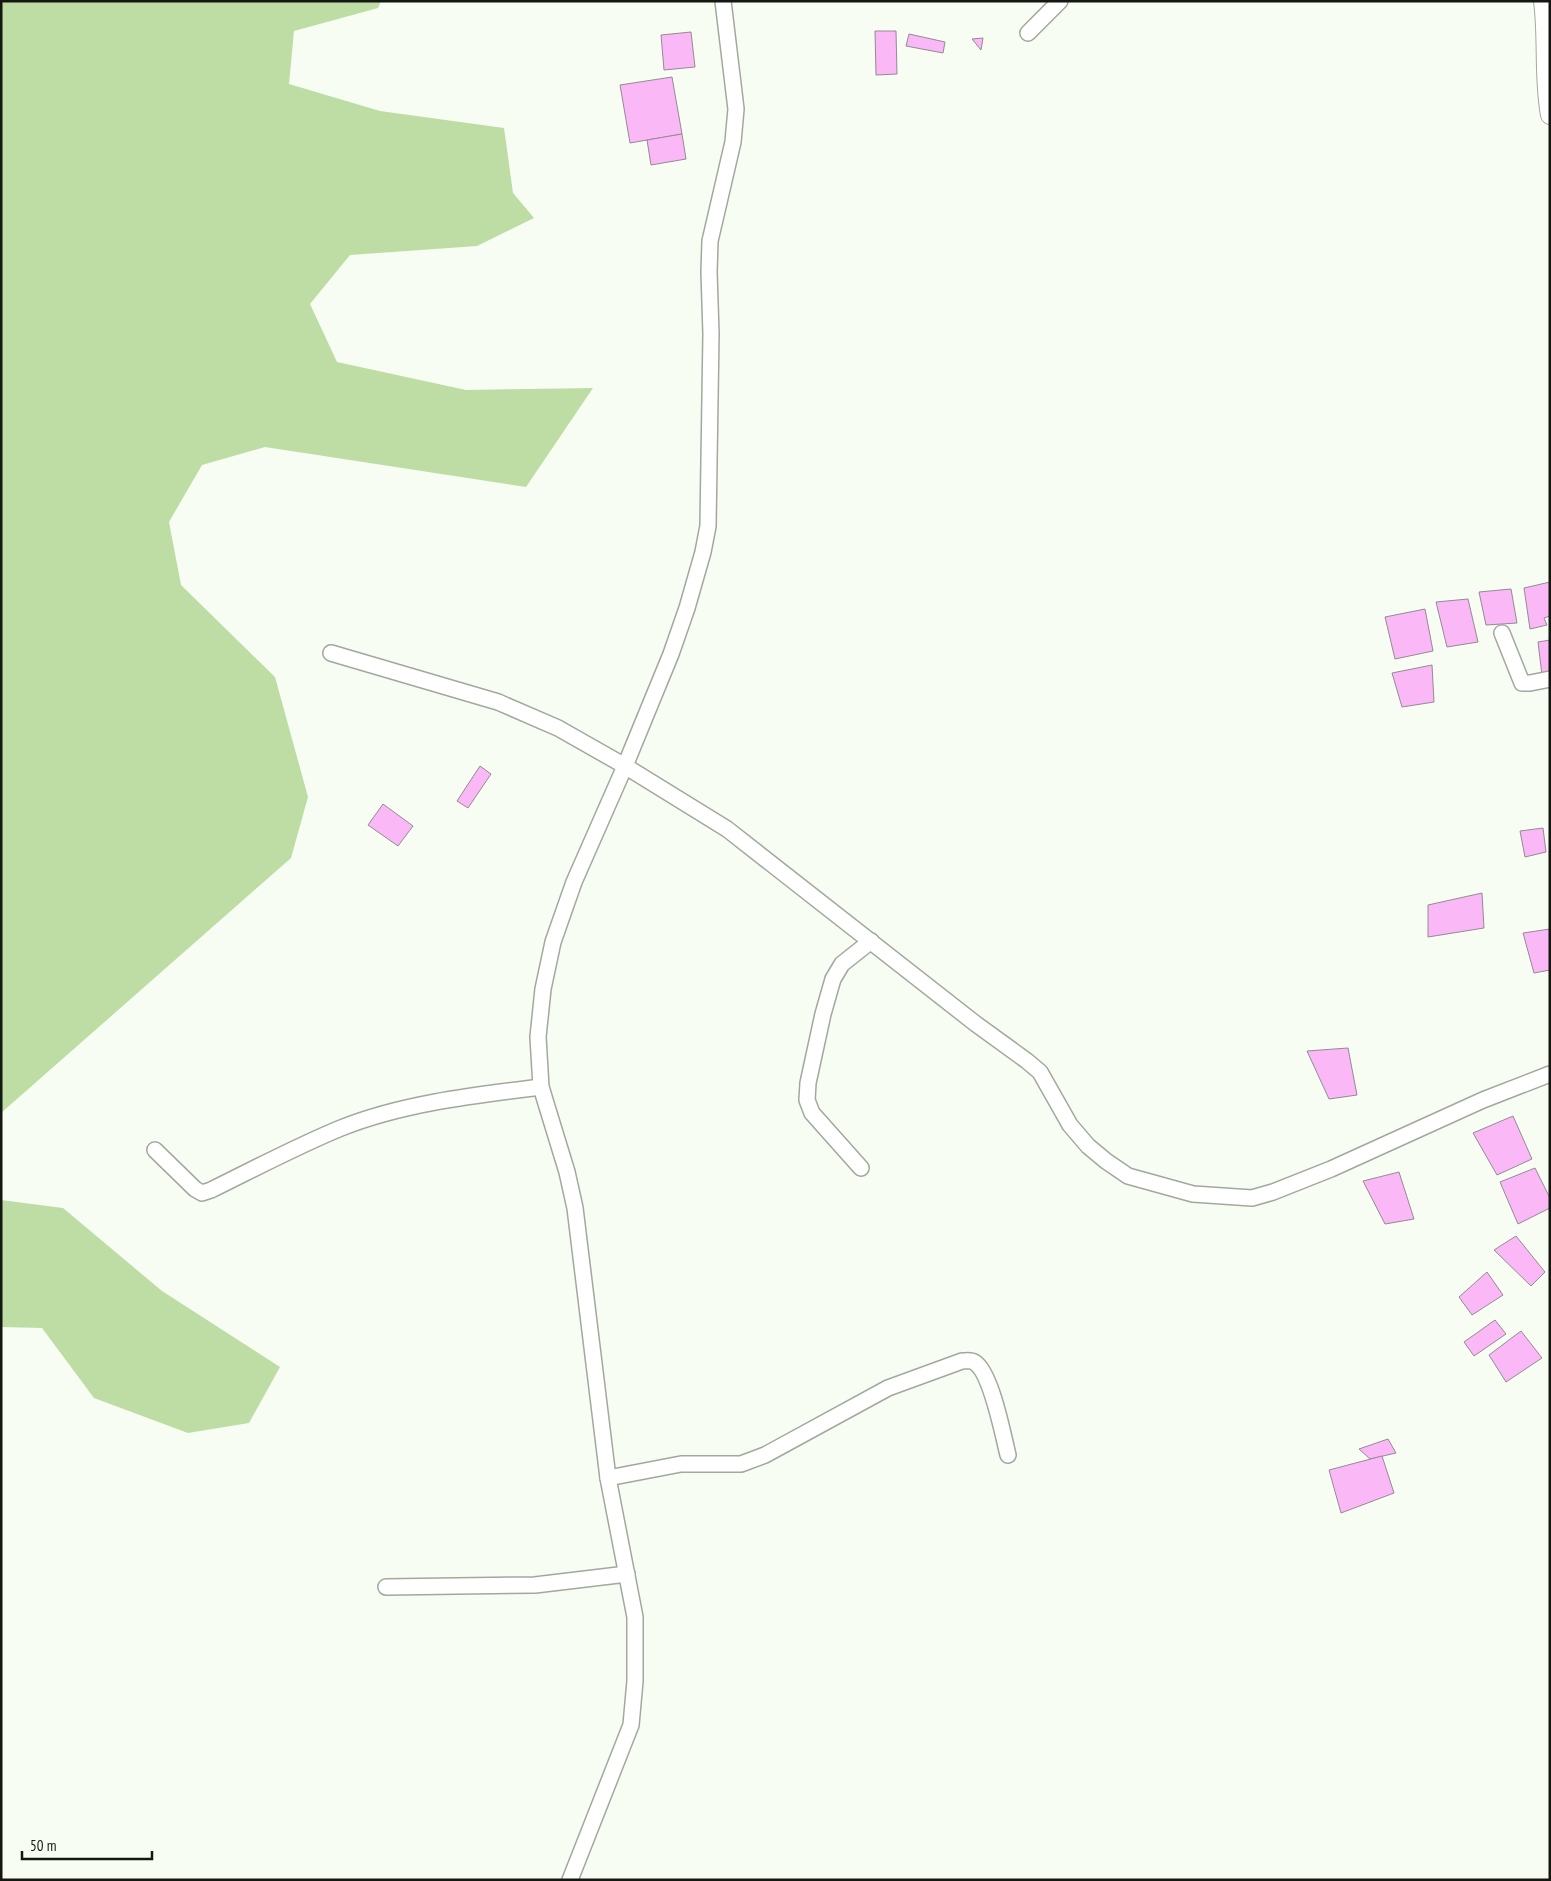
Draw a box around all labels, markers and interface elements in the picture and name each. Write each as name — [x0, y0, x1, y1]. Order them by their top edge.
scale bar — [22, 1828, 152, 1860]
text: 50 m — [30, 1836, 56, 1855]

